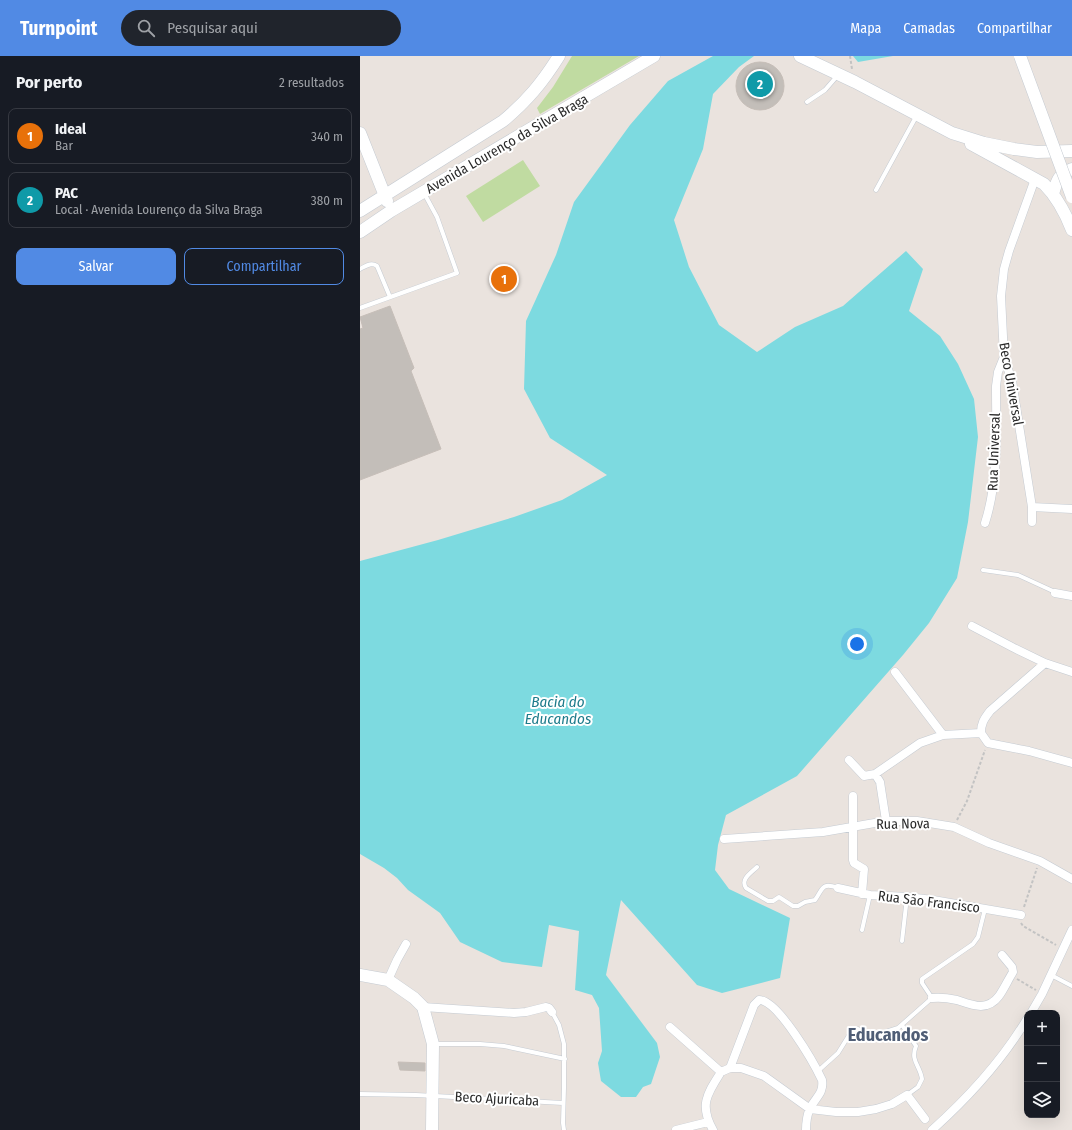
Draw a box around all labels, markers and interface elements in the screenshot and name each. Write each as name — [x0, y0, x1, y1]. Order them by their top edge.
search box — [121, 10, 401, 46]
text: Turnpoint — [20, 17, 97, 40]
icon: search — [135, 17, 157, 39]
text: Pesquisar aqui — [167, 19, 258, 37]
text: Mapa — [850, 20, 881, 37]
text: Camadas — [903, 20, 955, 37]
text: Compartilhar — [977, 20, 1052, 37]
pin: 2 — [747, 69, 773, 99]
text: Por perto — [16, 72, 82, 93]
text: 2 resultados — [279, 75, 344, 90]
street label: Avenida Lourenço da Silva Braga — [423, 90, 591, 198]
text: Ideal — [55, 120, 86, 138]
text: 1 — [27, 129, 33, 144]
text: 340 m — [311, 129, 343, 144]
text: Bar — [55, 138, 73, 153]
text: PAC — [55, 184, 78, 202]
text: 2 — [27, 193, 33, 208]
text: 380 m — [311, 193, 343, 208]
text: Local · Avenida Lourenço da Silva Braga — [55, 202, 263, 217]
button: Salvar — [16, 248, 176, 285]
button: Compartilhar — [184, 248, 344, 285]
pin: 1 — [491, 264, 517, 294]
street label: Beco Universal — [995, 341, 1027, 427]
street label: Rua Universal — [984, 412, 1004, 491]
your location — [847, 634, 867, 654]
water label: Bacia do Educandos — [525, 693, 592, 728]
street label: Rua Nova — [876, 815, 930, 833]
street label: Rua São Francisco — [877, 887, 981, 917]
map controls — [1024, 1010, 1060, 1118]
button: + — [1024, 1010, 1060, 1046]
district label: Educandos — [848, 1024, 928, 1046]
button: − — [1024, 1046, 1060, 1082]
button: layers — [1024, 1082, 1060, 1118]
street label: Beco Ajuricaba — [454, 1088, 540, 1110]

